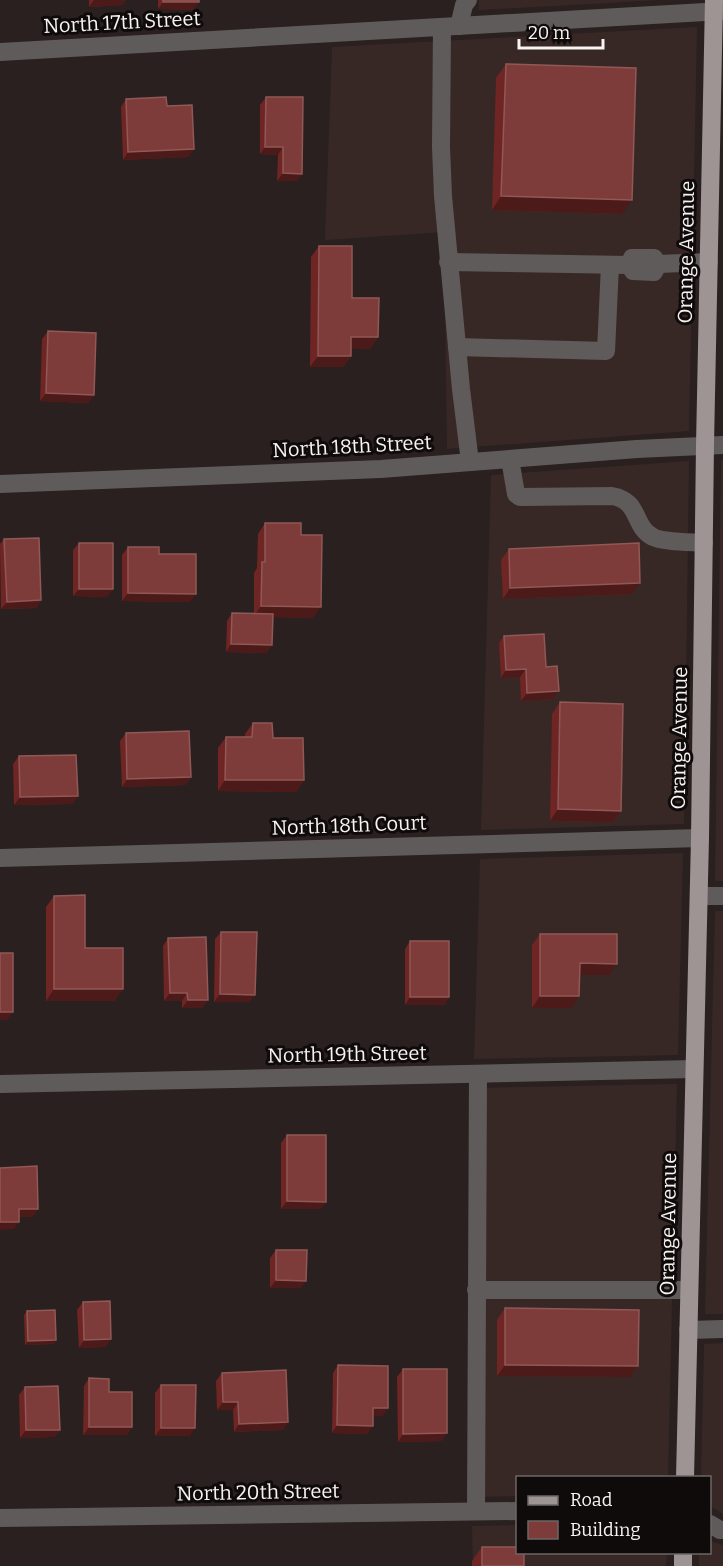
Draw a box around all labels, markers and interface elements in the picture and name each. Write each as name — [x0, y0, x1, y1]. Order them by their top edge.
street label: North 17th Street — [43, 6, 201, 38]
scale bar — [519, 12, 603, 50]
text: 20 m — [528, 22, 570, 44]
street label: Orange Avenue — [673, 181, 699, 323]
street label: North 18th Street — [272, 430, 432, 462]
street label: Orange Avenue — [666, 667, 692, 809]
street label: North 18th Court — [271, 810, 427, 840]
street label: North 19th Street — [267, 1041, 427, 1067]
street label: Orange Avenue — [655, 1153, 681, 1295]
legend — [516, 1476, 711, 1554]
street label: North 20th Street — [176, 1479, 340, 1505]
text: Road — [570, 1489, 613, 1511]
text: Building — [570, 1519, 641, 1541]

